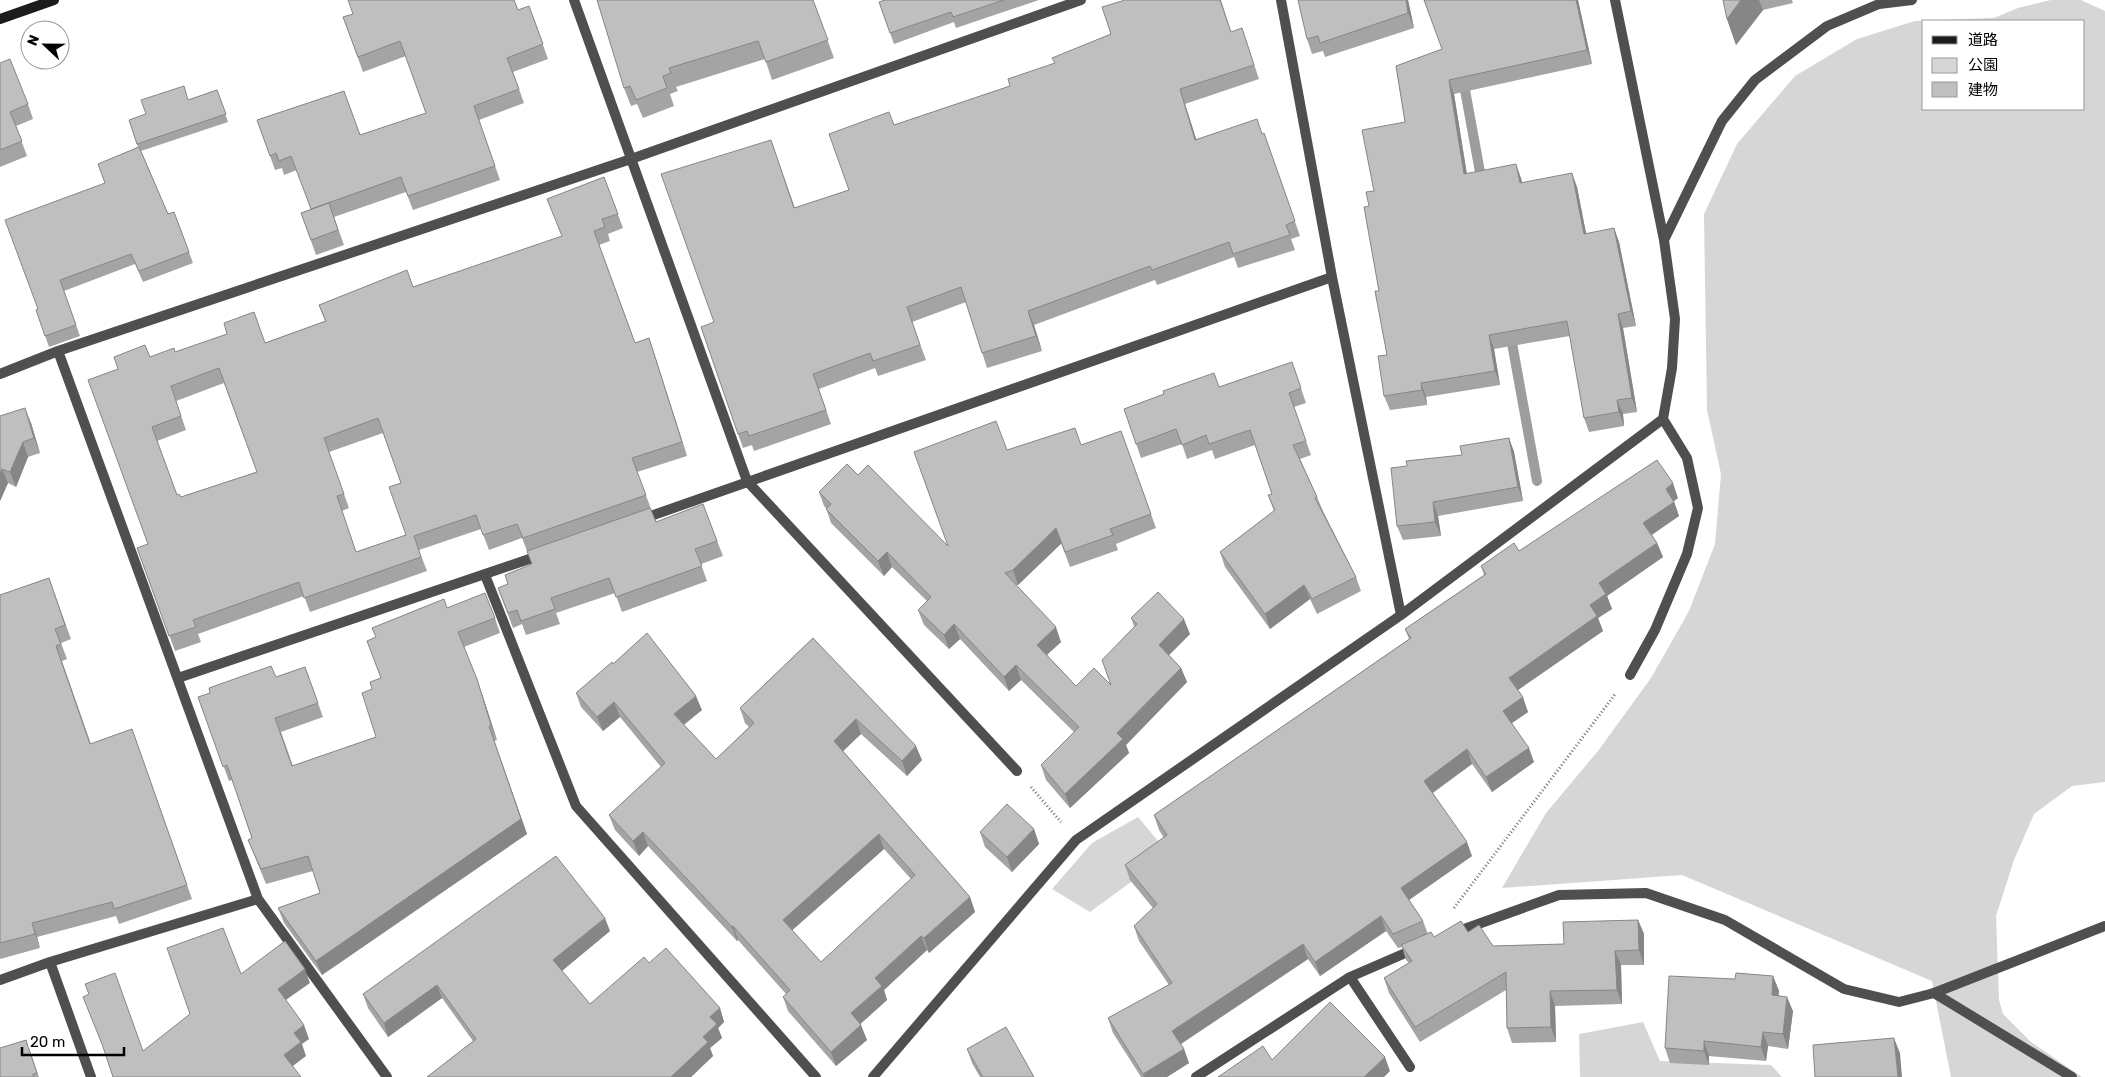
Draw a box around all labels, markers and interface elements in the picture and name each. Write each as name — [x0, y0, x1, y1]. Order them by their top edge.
north arrow — [20, 20, 70, 70]
legend — [1922, 20, 2085, 110]
text: 道路 — [1968, 31, 1998, 49]
text: N — [24, 32, 43, 48]
text: 公園 — [1968, 56, 1998, 74]
text: 建物 — [1968, 81, 1998, 99]
scale bar — [22, 1024, 125, 1056]
text: 20 m — [30, 1033, 65, 1051]

